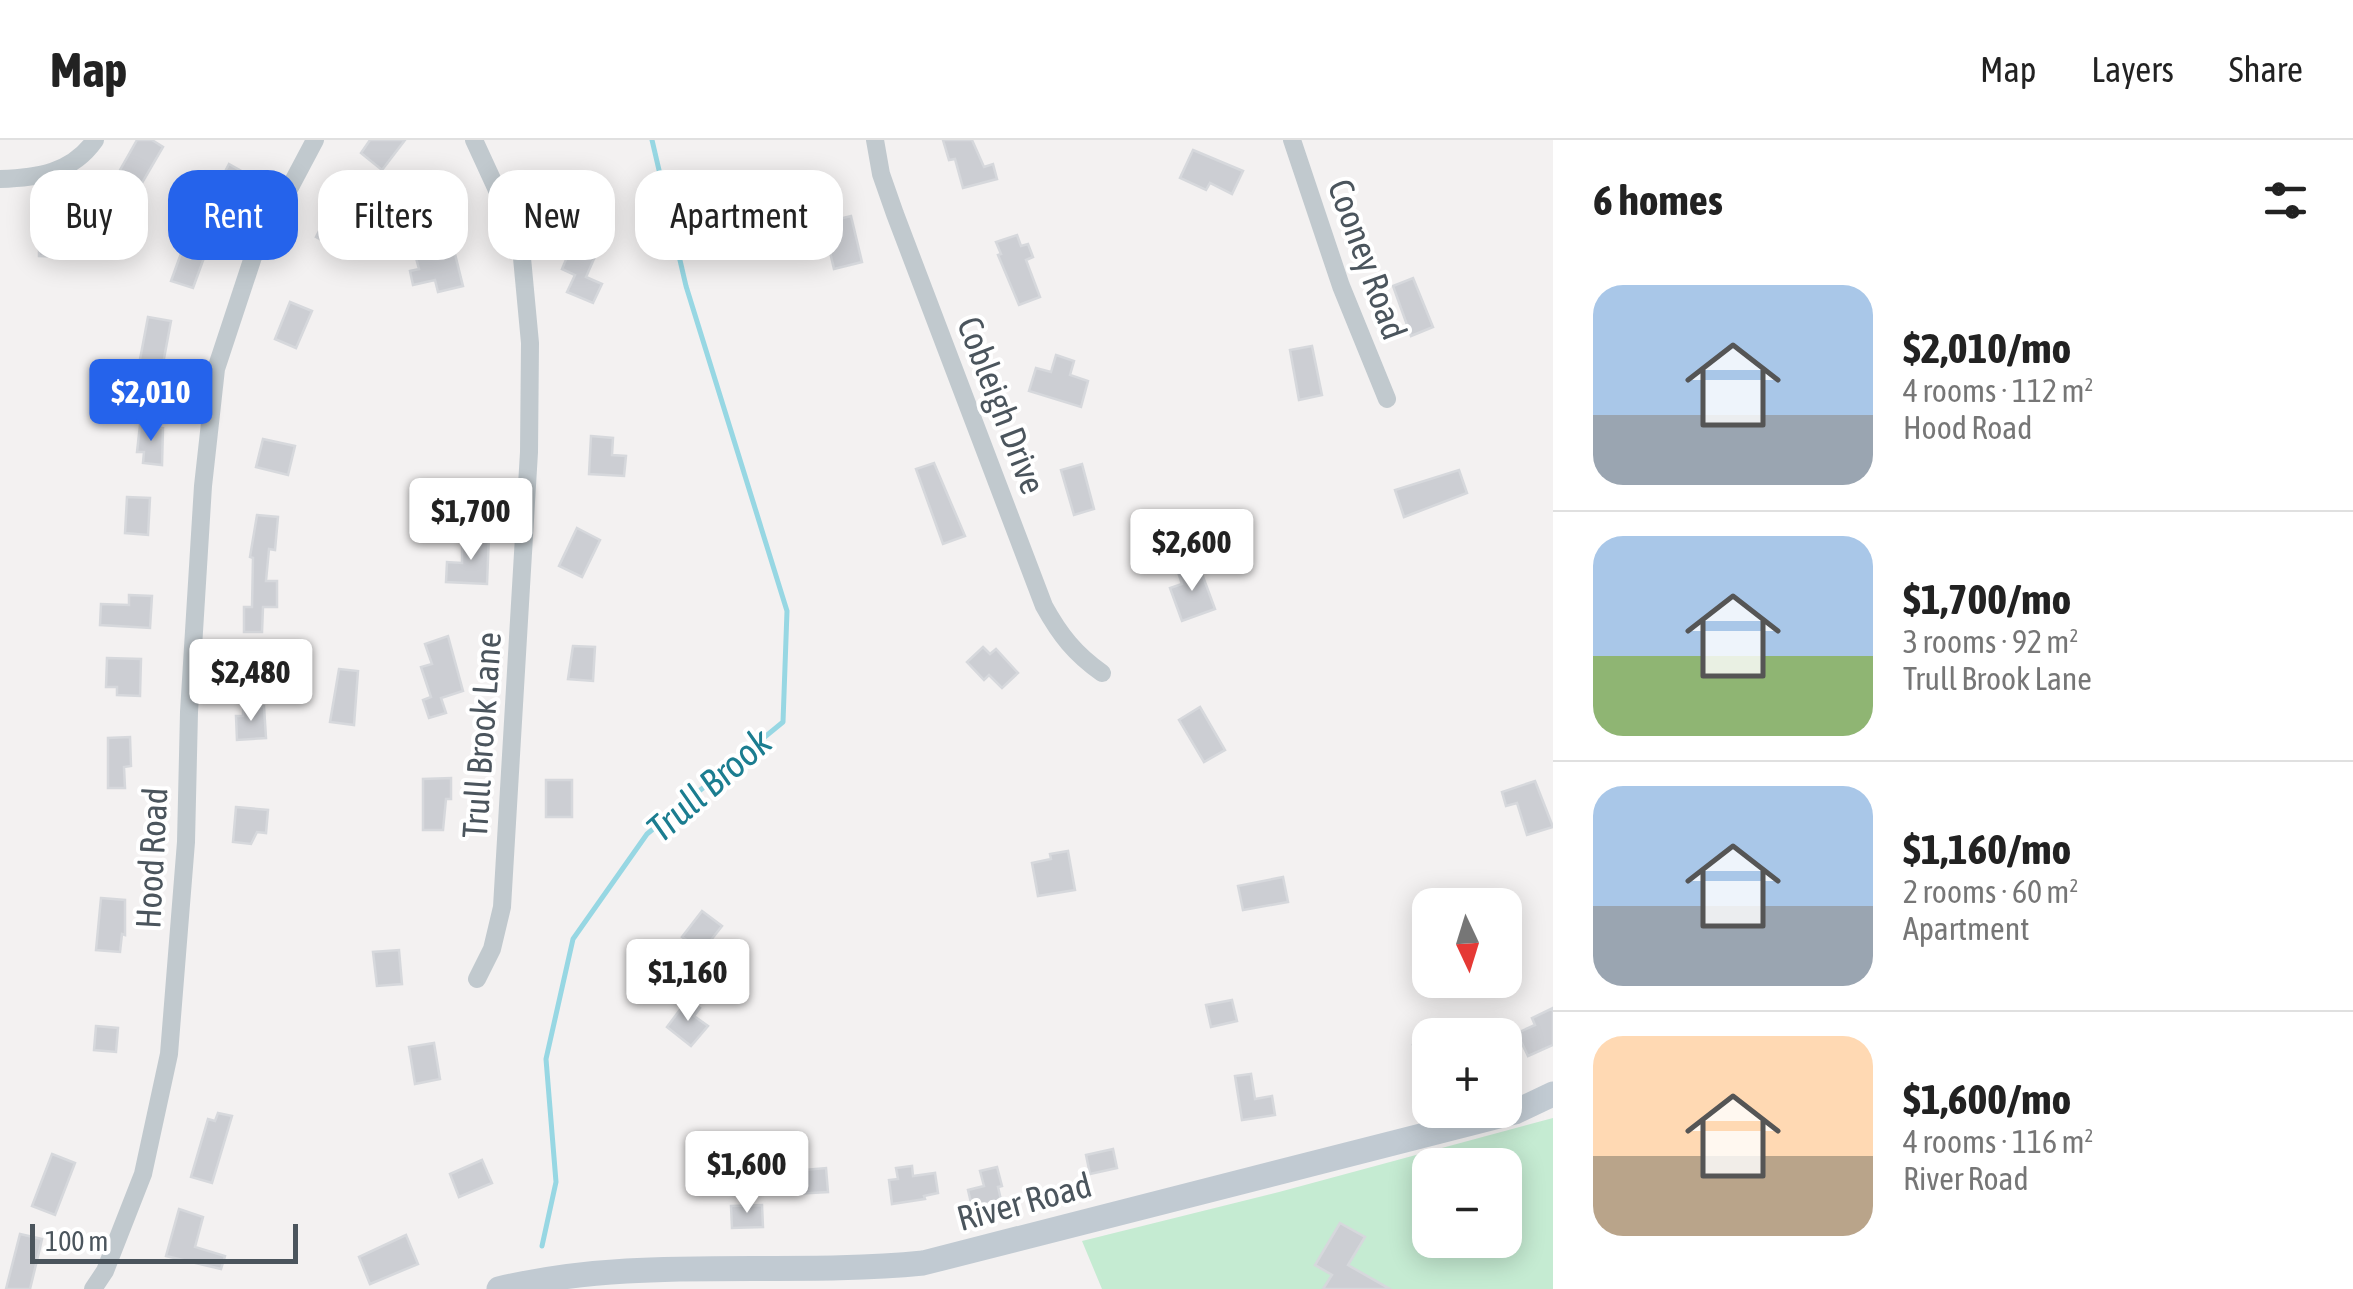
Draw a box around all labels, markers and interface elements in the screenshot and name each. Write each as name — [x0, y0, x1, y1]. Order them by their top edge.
text: Map — [50, 42, 127, 97]
text: Map — [1980, 49, 2036, 89]
text: Layers — [2091, 49, 2174, 89]
text: Share — [2229, 49, 2303, 89]
chip: Buy — [30, 170, 148, 260]
chip: Rent — [168, 170, 298, 260]
chip: Filters — [318, 170, 468, 260]
chip: New — [488, 170, 615, 260]
chip: Apartment — [635, 170, 843, 260]
icon: filters — [2258, 173, 2313, 228]
street label: Cooney Road — [1321, 174, 1415, 344]
text: 6 homes — [1593, 176, 1723, 224]
street label: Cobleigh Drive — [950, 311, 1054, 499]
text: $2,010/mo — [1903, 324, 2071, 372]
icon: home — [1673, 325, 1793, 445]
pin: $2,010 — [70, 359, 232, 444]
text: 4 rooms · 112 m² — [1903, 372, 2093, 409]
text: $2,010 — [111, 373, 191, 410]
text: Hood Road — [1903, 409, 2032, 446]
pin: $1,700 — [390, 478, 552, 563]
text: $1,700 — [431, 492, 511, 529]
pin: $2,600 — [1111, 509, 1273, 594]
text: $2,600 — [1152, 523, 1232, 560]
text: $1,700/mo — [1903, 575, 2071, 623]
icon: home — [1673, 576, 1793, 696]
text: 3 rooms · 92 m² — [1903, 623, 2078, 660]
street label: Trull Brook Lane — [454, 631, 508, 839]
pin: $2,480 — [170, 639, 332, 724]
text: $2,480 — [211, 653, 291, 690]
text: Trull Brook Lane — [1903, 660, 2092, 697]
water label: Trull Brook — [638, 719, 781, 850]
street label: Hood Road — [127, 786, 175, 930]
text: $1,160/mo — [1903, 825, 2071, 873]
icon: home — [1673, 826, 1793, 946]
text: 2 rooms · 60 m² — [1903, 873, 2078, 910]
north arrow — [1412, 888, 1522, 998]
map controls — [1412, 888, 1522, 1258]
text: Apartment — [1903, 910, 2029, 947]
pin: $1,160 — [607, 939, 769, 1024]
text: $1,160 — [648, 953, 728, 990]
button: + — [1412, 1018, 1522, 1128]
text: $1,600/mo — [1903, 1075, 2071, 1123]
icon: home — [1673, 1076, 1793, 1196]
text: 4 rooms · 116 m² — [1903, 1123, 2093, 1160]
pin: $1,600 — [666, 1131, 828, 1216]
text: $1,600 — [707, 1145, 787, 1182]
button: − — [1412, 1148, 1522, 1258]
text: River Road — [1903, 1160, 2029, 1197]
street label: River Road — [952, 1164, 1096, 1238]
scale bar — [30, 1219, 298, 1264]
text: 100 m — [45, 1225, 108, 1257]

